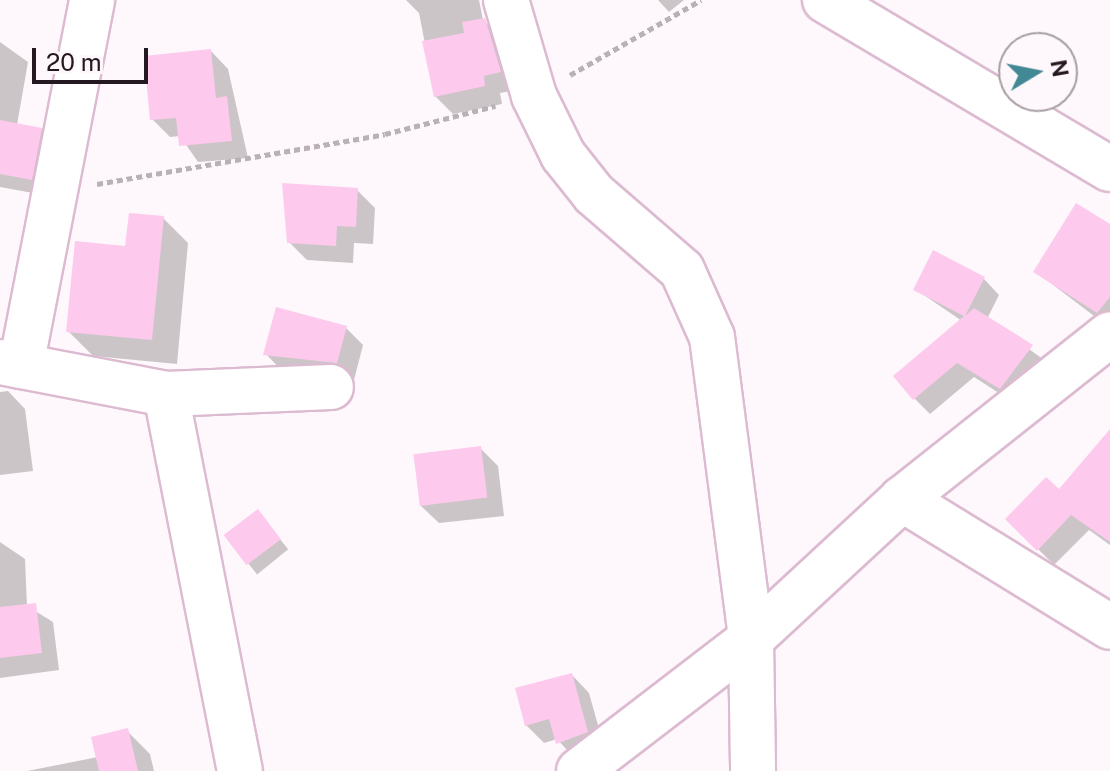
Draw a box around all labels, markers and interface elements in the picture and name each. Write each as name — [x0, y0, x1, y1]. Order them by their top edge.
scale bar — [36, 32, 152, 82]
north arrow — [998, 32, 1078, 112]
text: 20 m — [46, 48, 102, 76]
text: N — [1045, 57, 1074, 79]

